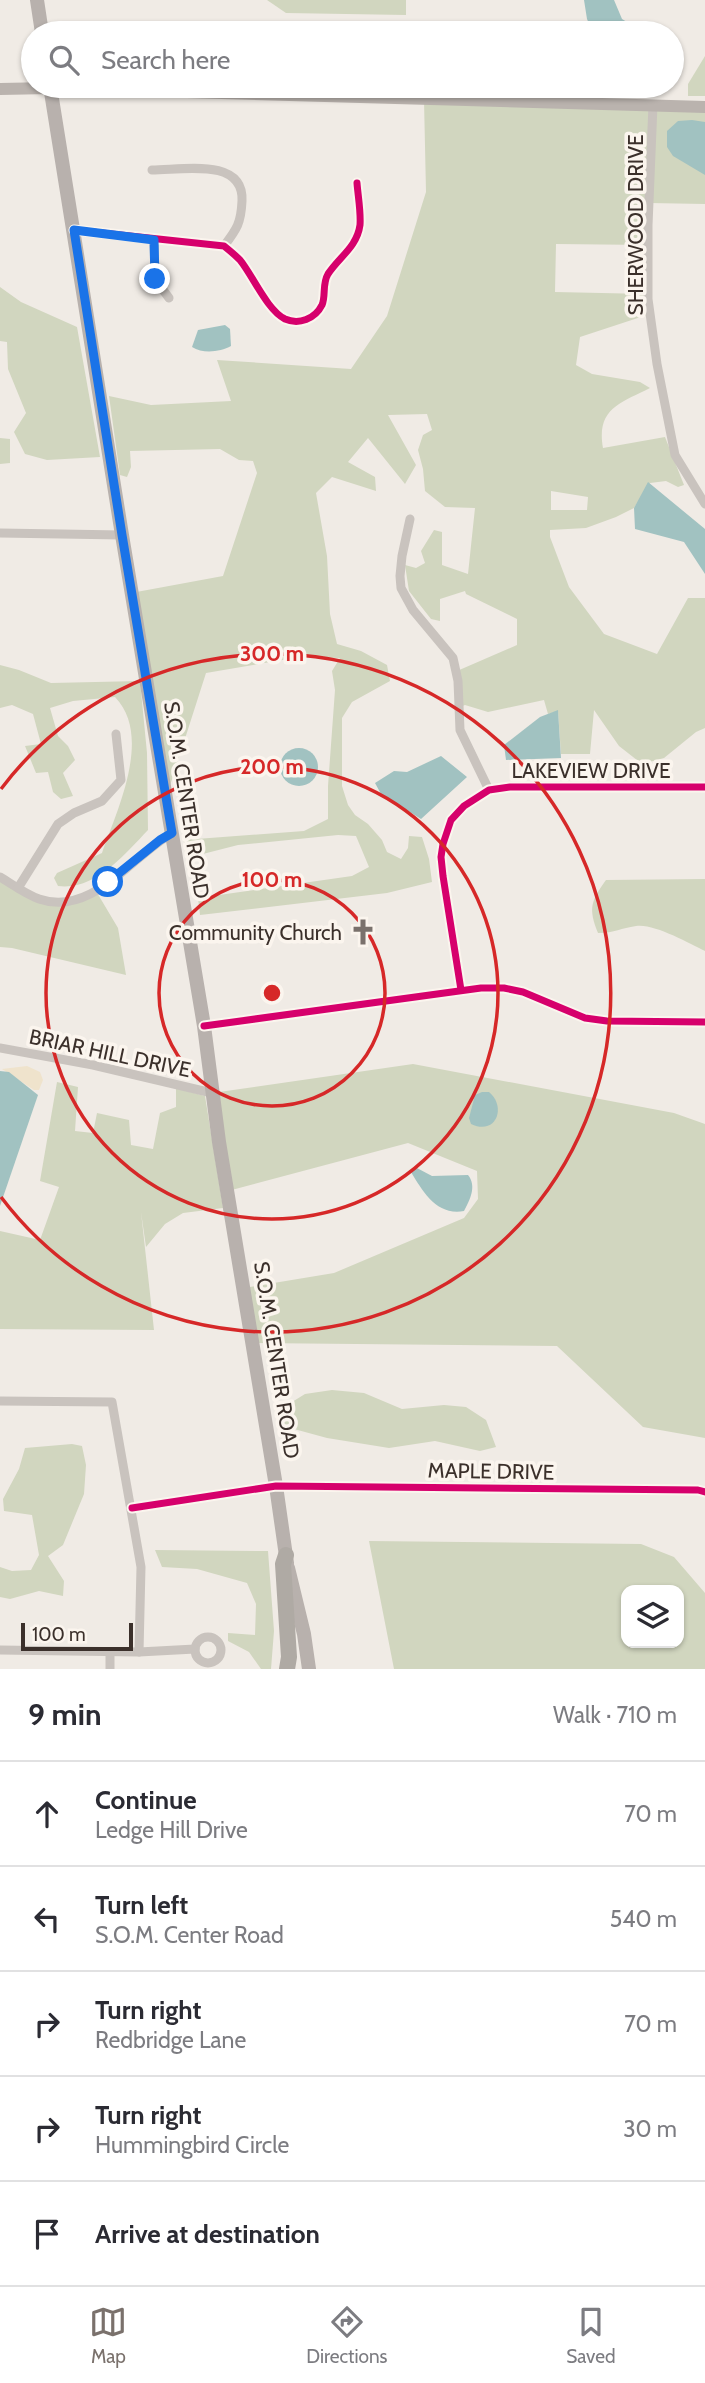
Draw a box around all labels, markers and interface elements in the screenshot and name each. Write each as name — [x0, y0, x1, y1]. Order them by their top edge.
search box — [21, 21, 684, 98]
icon: search — [45, 41, 83, 79]
text: Search here — [101, 44, 230, 76]
street label: SHERWOOD DRIVE — [623, 134, 648, 316]
route end — [139, 263, 170, 294]
text: 300 m — [240, 641, 304, 666]
street label: S.O.M. CENTER ROAD — [159, 700, 215, 900]
text: 200 m — [240, 754, 304, 779]
street label: LAKEVIEW DRIVE — [511, 758, 671, 783]
route start — [92, 866, 123, 897]
text: 100 m — [242, 867, 302, 892]
church icon: Community Church — [348, 917, 378, 947]
place label: Community Church — [169, 920, 342, 945]
centre of rings — [260, 981, 284, 1005]
street label: BRIAR HILL DRIVE — [27, 1024, 193, 1082]
street label: S.O.M. CENTER ROAD — [249, 1260, 305, 1460]
street label: MAPLE DRIVE — [427, 1457, 555, 1485]
map controls — [621, 1585, 684, 1648]
button: layers — [621, 1585, 684, 1648]
scale bar — [21, 1620, 133, 1652]
text: 100 m — [32, 1623, 86, 1646]
text: 9 min — [28, 1696, 101, 1733]
text: Walk · 710 m — [553, 1701, 677, 1729]
text: Continue — [95, 1784, 197, 1816]
icon: ahead — [28, 1795, 66, 1833]
text: 70 m — [624, 1800, 677, 1828]
text: Ledge Hill Drive — [95, 1816, 248, 1844]
text: Turn left — [95, 1889, 188, 1921]
icon: left — [28, 1900, 66, 1938]
text: 540 m — [610, 1905, 677, 1933]
text: S.O.M. Center Road — [95, 1921, 284, 1949]
text: Turn right — [95, 1994, 201, 2026]
icon: right — [28, 2005, 66, 2043]
text: 70 m — [624, 2010, 677, 2038]
text: Redbridge Lane — [95, 2026, 246, 2054]
text: Turn right — [95, 2099, 201, 2131]
icon: right — [28, 2110, 66, 2148]
text: 30 m — [623, 2115, 677, 2143]
text: Hummingbird Circle — [95, 2131, 289, 2159]
icon: arrive — [28, 2215, 66, 2253]
text: Arrive at destination — [95, 2218, 320, 2250]
tab: Map — [89, 2303, 127, 2368]
tab: Directions — [306, 2303, 387, 2368]
tab: Saved — [566, 2303, 616, 2368]

